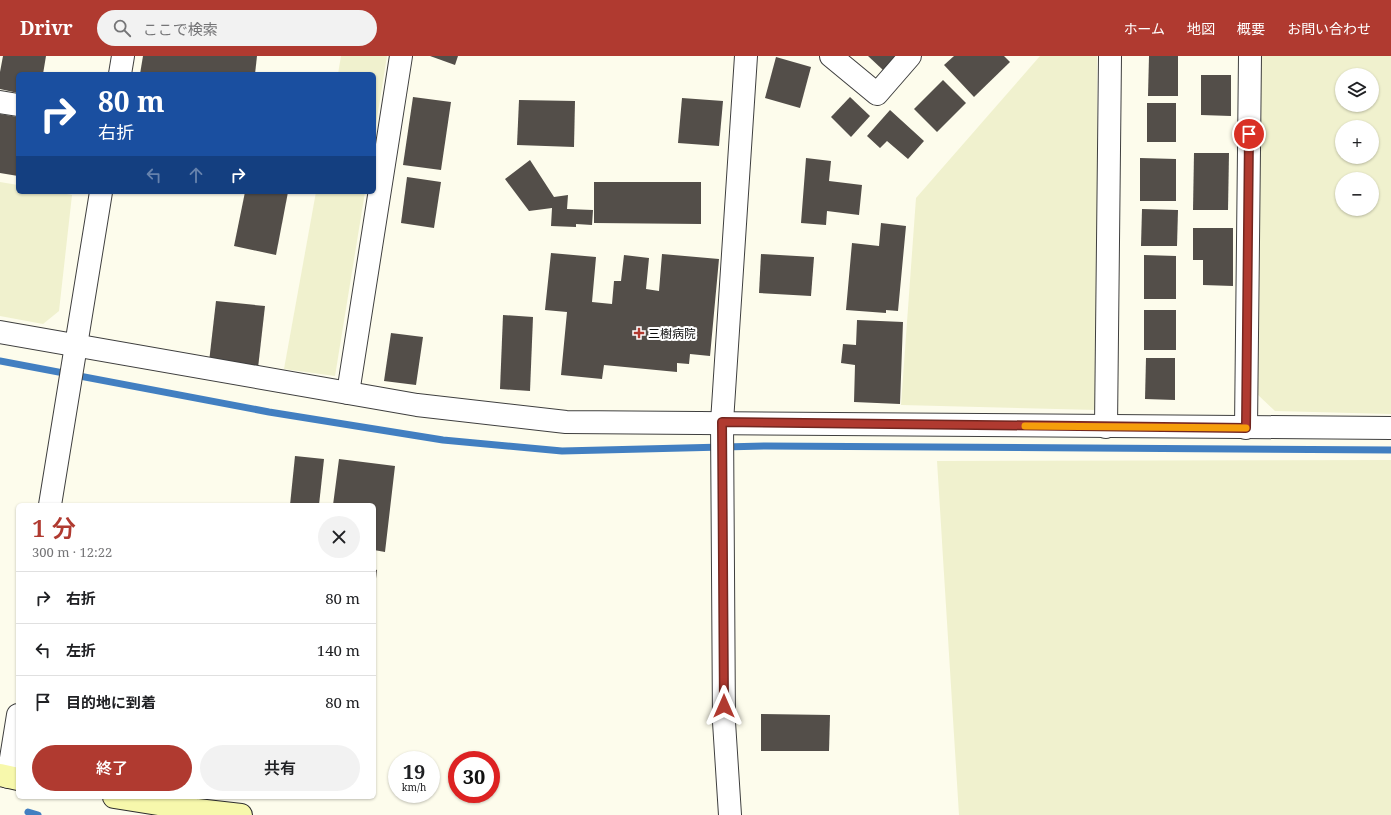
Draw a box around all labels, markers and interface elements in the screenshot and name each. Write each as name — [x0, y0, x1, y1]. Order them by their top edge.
search box — [97, 10, 377, 46]
text: Drivr — [20, 15, 73, 41]
icon: search — [111, 17, 133, 39]
text: ここで検索 — [143, 19, 218, 39]
text: ホーム — [1123, 19, 1165, 38]
text: 地図 — [1187, 19, 1215, 38]
text: 概要 — [1237, 19, 1265, 38]
text: お問い合わせ — [1287, 19, 1371, 38]
map controls — [1335, 68, 1379, 216]
button: layers — [1335, 68, 1379, 112]
text: 80 m — [98, 82, 165, 120]
icon: right — [32, 88, 84, 140]
pin — [1232, 117, 1266, 151]
text: 右折 — [98, 120, 134, 144]
button: + — [1335, 120, 1379, 164]
icon: arrive — [1238, 123, 1260, 145]
icon: left — [143, 164, 165, 186]
icon: ahead — [185, 164, 207, 186]
icon: right — [227, 164, 249, 186]
button: − — [1335, 172, 1379, 216]
place label: 三樹病院 — [648, 325, 696, 342]
marker: 三樹病院 — [633, 327, 645, 339]
text: 1 分 — [32, 511, 76, 544]
button: close — [318, 516, 360, 558]
text: 300 m · 12:22 — [32, 543, 112, 561]
icon: right — [32, 587, 54, 609]
text: 右折 — [66, 588, 96, 608]
text: 80 m — [325, 588, 360, 608]
icon: left — [32, 639, 54, 661]
text: 左折 — [66, 640, 96, 660]
text: 140 m — [317, 640, 360, 660]
position arrow — [703, 685, 745, 727]
icon: arrive — [32, 691, 54, 713]
text: 目的地に到着 — [66, 692, 156, 712]
text: 80 m — [325, 692, 360, 712]
button: 終了 — [32, 745, 192, 791]
button: 共有 — [200, 745, 360, 791]
speed limit sign: 30 — [448, 751, 500, 803]
text: 19 — [403, 758, 425, 785]
text: km/h — [402, 780, 426, 794]

